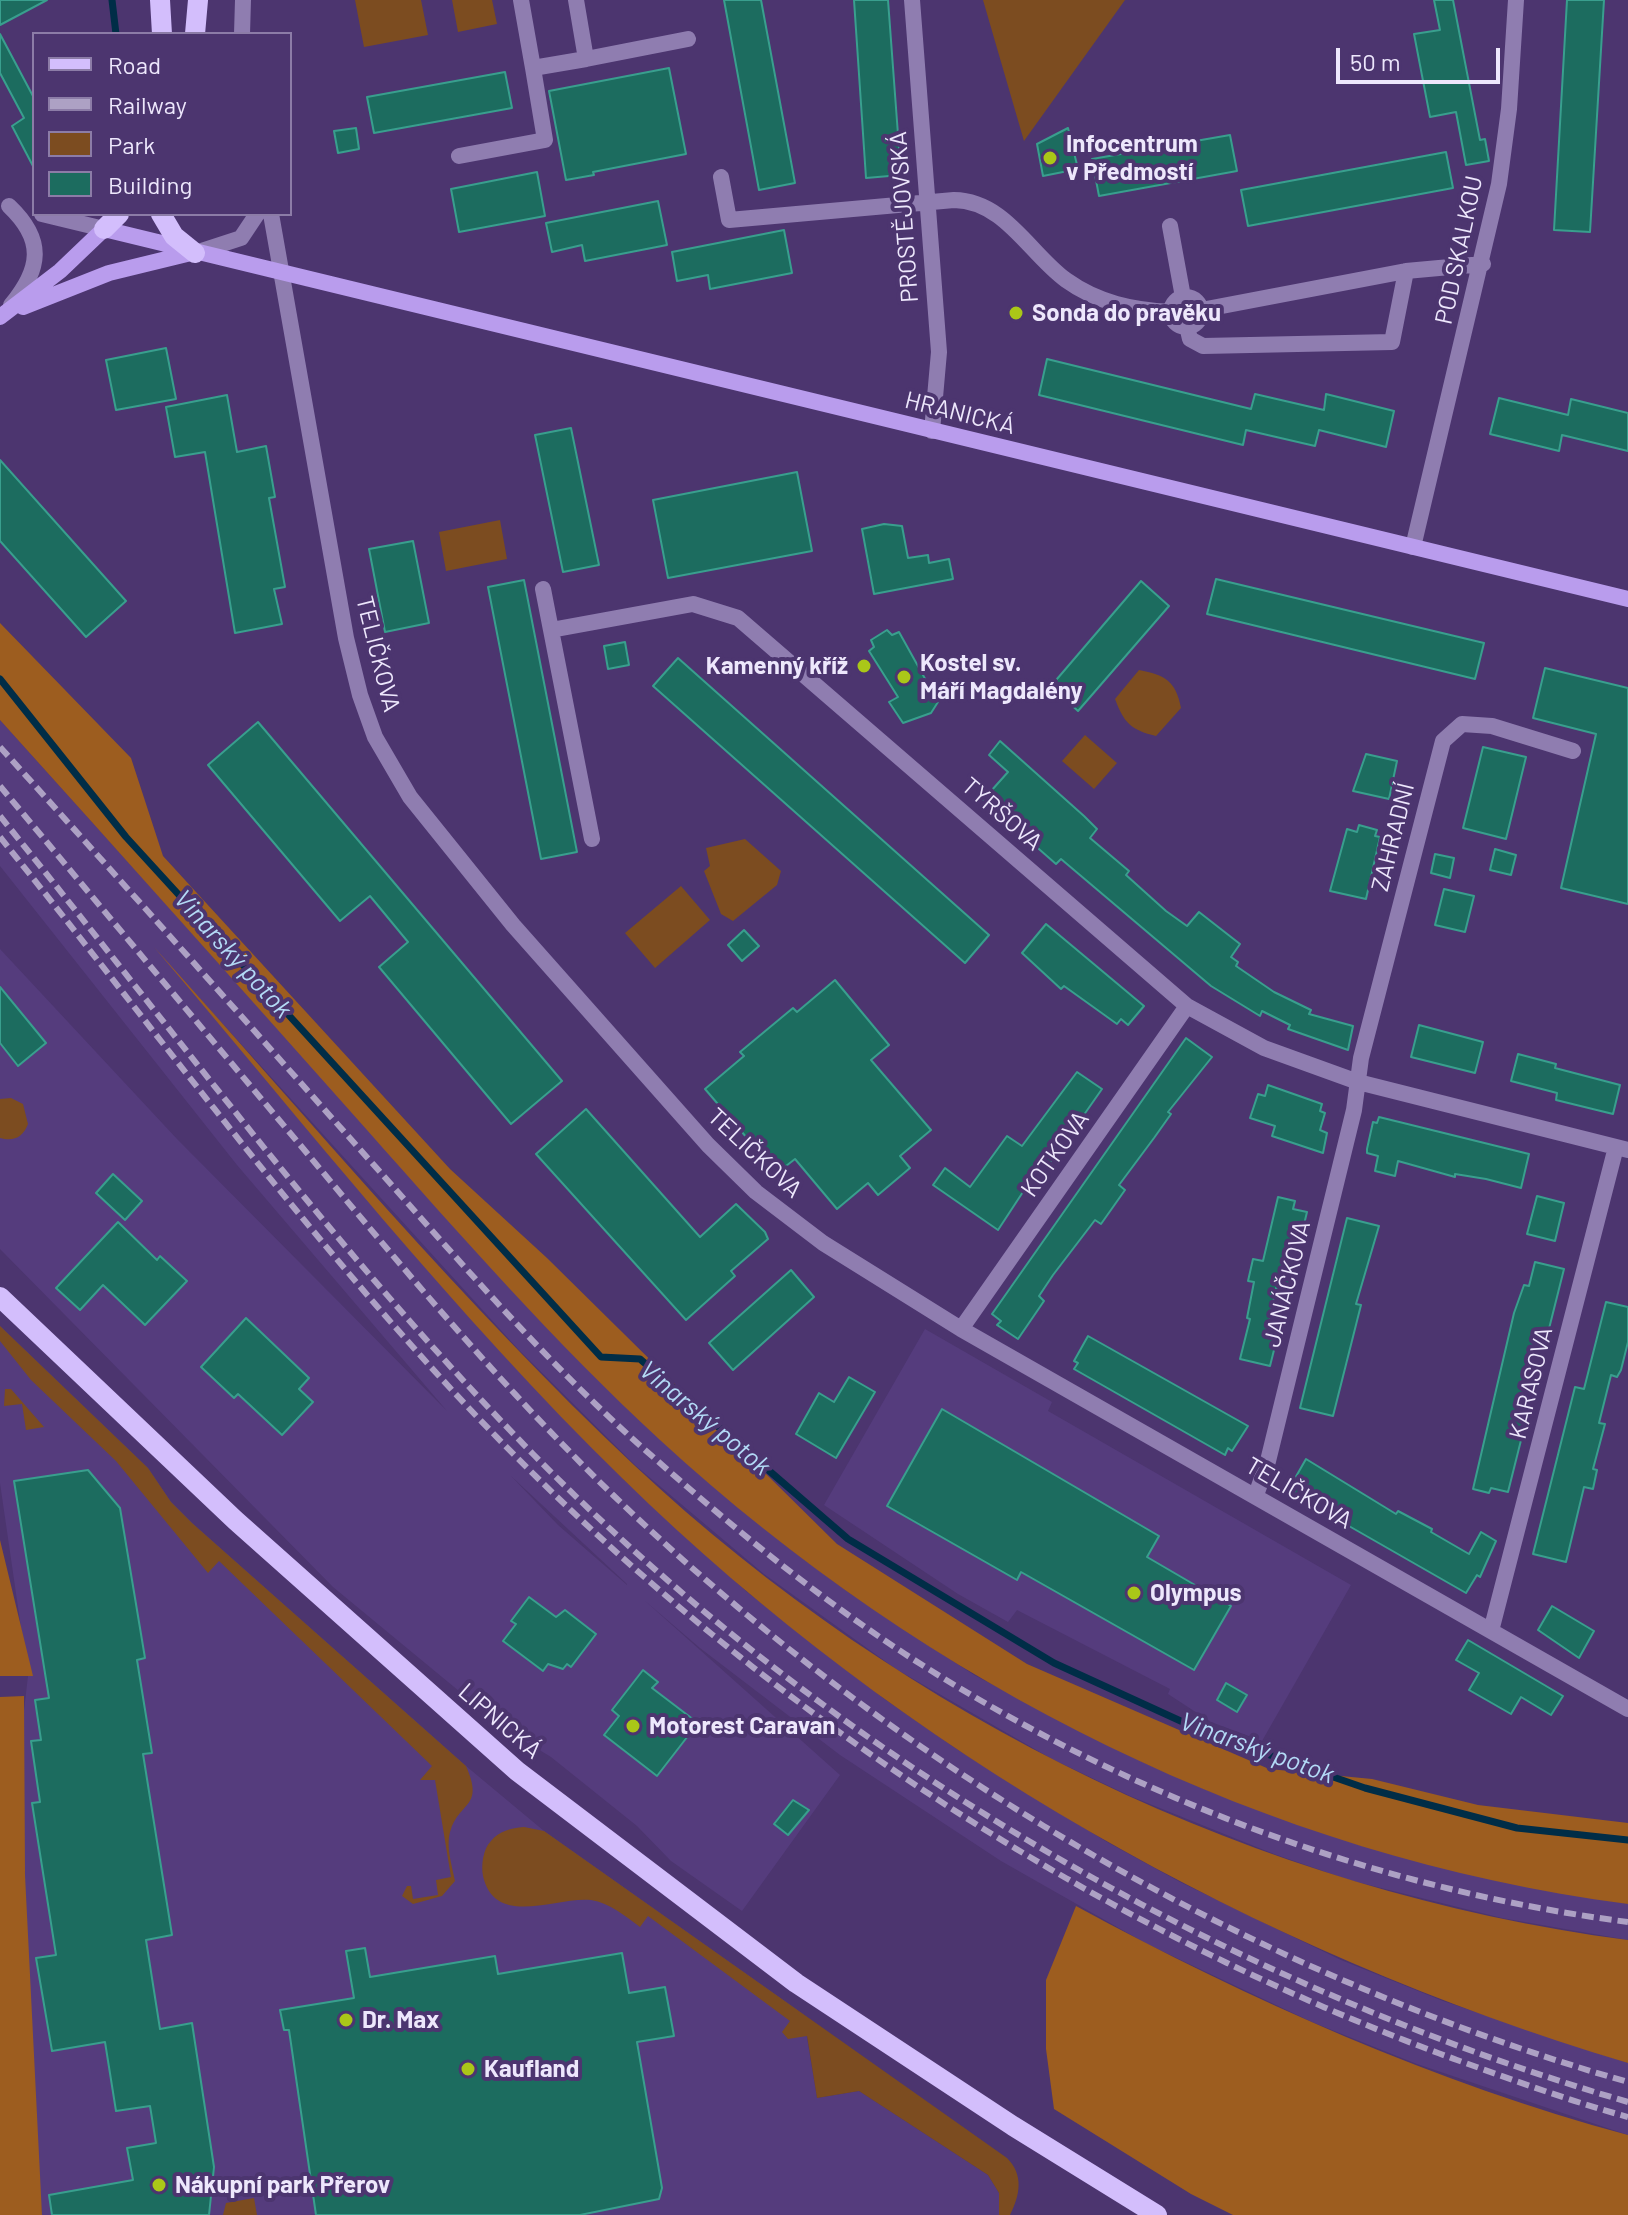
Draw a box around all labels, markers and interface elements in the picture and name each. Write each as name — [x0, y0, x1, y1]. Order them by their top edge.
legend — [32, 32, 292, 216]
scale bar — [1340, 32, 1504, 82]
text: 50 m — [1350, 47, 1401, 76]
text: Road — [108, 50, 161, 79]
text: Railway — [108, 90, 187, 119]
text: Park — [108, 130, 155, 159]
street label: PROSTĚJOVSKÁ — [884, 130, 924, 304]
place label: Infocentrum v Předmostí — [1066, 130, 1198, 186]
marker: Infocentrum v Předmostí — [1041, 149, 1059, 167]
text: Building — [108, 170, 192, 199]
street label: POD SKALKOU — [1429, 173, 1489, 327]
place label: Sonda do pravěku — [1032, 299, 1221, 327]
marker: Sonda do pravěku — [1007, 304, 1025, 322]
street label: HRANICKÁ — [902, 385, 1018, 441]
street label: TELIČKOVA — [350, 593, 406, 715]
place label: Kostel sv. Máří Magdalény — [920, 649, 1083, 705]
place label: Kamenný kříž — [706, 652, 848, 680]
marker: Kamenný kříž — [855, 657, 873, 675]
marker: Kostel sv. Máří Magdalény — [895, 668, 913, 686]
street label: TYRŠOVA — [956, 771, 1048, 857]
street label: ZAHRADNÍ — [1366, 780, 1420, 894]
water label: Vinarský potok — [167, 883, 299, 1025]
street label: TELIČKOVA — [702, 1102, 808, 1204]
street label: KOTKOVA — [1015, 1105, 1095, 1203]
street label: JANÁČKOVA — [1257, 1218, 1317, 1350]
street label: KARASOVA — [1503, 1324, 1559, 1442]
water label: Vinarský potok — [633, 1354, 777, 1482]
street label: TELIČKOVA — [1241, 1451, 1357, 1535]
place label: Olympus — [1150, 1579, 1242, 1607]
marker: Olympus — [1125, 1584, 1143, 1602]
street label: LIPNICKÁ — [452, 1677, 548, 1765]
water label: Vinarský potok — [1176, 1706, 1338, 1790]
place label: Motorest Caravan — [649, 1712, 835, 1740]
marker: Motorest Caravan — [624, 1717, 642, 1735]
place label: Dr. Max — [362, 2006, 439, 2034]
marker: Dr. Max — [337, 2011, 355, 2029]
place label: Kaufland — [484, 2055, 579, 2083]
marker: Kaufland — [459, 2060, 477, 2078]
place label: Nákupní park Přerov — [175, 2171, 390, 2199]
marker: Nákupní park Přerov — [150, 2176, 168, 2194]

